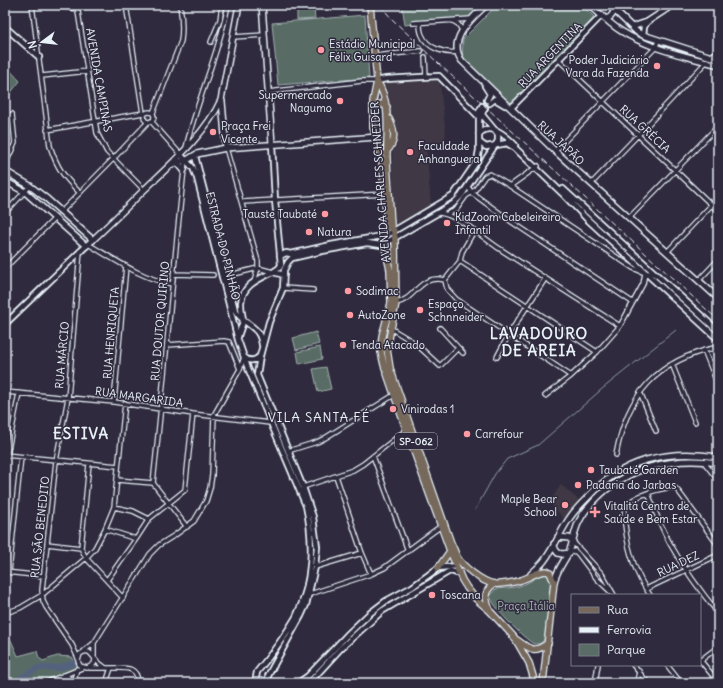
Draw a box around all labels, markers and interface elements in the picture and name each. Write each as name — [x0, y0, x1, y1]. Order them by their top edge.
street label: RUA ARGENTINA — [515, 19, 585, 91]
north arrow — [22, 22, 62, 62]
street label: AVENIDA CAMPINAS — [83, 27, 115, 133]
place label: Estádio Municipal Félix Guisard — [329, 37, 415, 64]
text: N — [25, 39, 40, 50]
marker: Estádio Municipal Félix Guisard — [316, 45, 326, 55]
place label: Poder Judiciário Vara da Fazenda — [566, 53, 649, 80]
marker: Poder Judiciário Vara da Fazenda — [652, 61, 662, 71]
place label: Supermercado Nagumo — [258, 88, 332, 115]
marker: Supermercado Nagumo — [335, 96, 345, 106]
street label: AVENIDA CHARLES SCHNEIDER — [367, 101, 393, 263]
street label: RUA GRÉCIA — [617, 101, 674, 156]
street label: RUA JAPÃO — [535, 118, 587, 168]
place label: Praça Frei Vicente — [221, 119, 271, 146]
marker: Praça Frei Vicente — [208, 127, 218, 137]
place label: Faculdade Anhanguera — [418, 139, 480, 166]
marker: Faculdade Anhanguera — [405, 147, 415, 157]
street label: ESTRADA DO PINHÃO — [203, 190, 243, 302]
place label: Tauste Taubaté — [243, 207, 317, 221]
marker: Tauste Taubaté — [320, 209, 330, 219]
place label: KidZoom Cabeleireiro Infantil — [455, 210, 561, 237]
marker: KidZoom Cabeleireiro Infantil — [442, 218, 452, 228]
place label: Natura — [317, 225, 352, 239]
marker: Natura — [304, 227, 314, 237]
street label: RUA DOUTOR QUIRINO — [148, 261, 172, 381]
place label: Sodimac — [356, 284, 399, 298]
street label: RUA HENRIQUETA — [100, 286, 122, 380]
marker: Sodimac — [343, 286, 353, 296]
place label: Espaço Schnneider — [428, 297, 485, 324]
marker: Espaço Schnneider — [415, 305, 425, 315]
place label: AutoZone — [358, 308, 406, 322]
marker: AutoZone — [345, 310, 355, 320]
street label: RUA MÁRCIO — [51, 321, 72, 389]
district label: LAVADOURO DE AREIA — [490, 324, 588, 360]
place label: Tenda Atacado — [351, 338, 425, 352]
marker: Tenda Atacado — [338, 340, 348, 350]
street label: RUA MARGARIDA — [94, 384, 184, 410]
place label: Vinirodas 1 — [401, 402, 454, 416]
marker: Vinirodas 1 — [388, 404, 398, 414]
district label: VILA SANTA FÉ — [268, 408, 370, 426]
district label: ESTIVA — [53, 424, 109, 443]
place label: Carrefour — [475, 427, 524, 441]
marker: Carrefour — [462, 429, 472, 439]
road number: SP-062 — [395, 433, 437, 449]
place label: Taubaté Garden — [599, 463, 678, 477]
marker: Taubaté Garden — [586, 465, 596, 475]
street label: RUA SÃO BENEDITO — [28, 475, 52, 579]
place label: Padaria do Jarbas — [586, 478, 676, 492]
marker: Padaria do Jarbas — [573, 480, 583, 490]
place label: Maple Bear School — [501, 492, 558, 519]
place label: Vitalitá Centro de Saúde e Bem Estar — [604, 499, 698, 526]
marker: Maple Bear School — [560, 500, 570, 510]
marker: Vitalitá Centro de Saúde e Bem Estar — [589, 506, 601, 518]
street label: RUA DEZ — [655, 548, 701, 580]
place label: Toscana — [440, 588, 481, 602]
marker: Toscana — [427, 590, 437, 600]
legend — [571, 594, 701, 666]
park label: Praça Itália — [497, 599, 555, 613]
text: Rua — [607, 602, 629, 617]
text: Ferrovia — [607, 622, 652, 637]
text: Parque — [607, 642, 646, 657]

